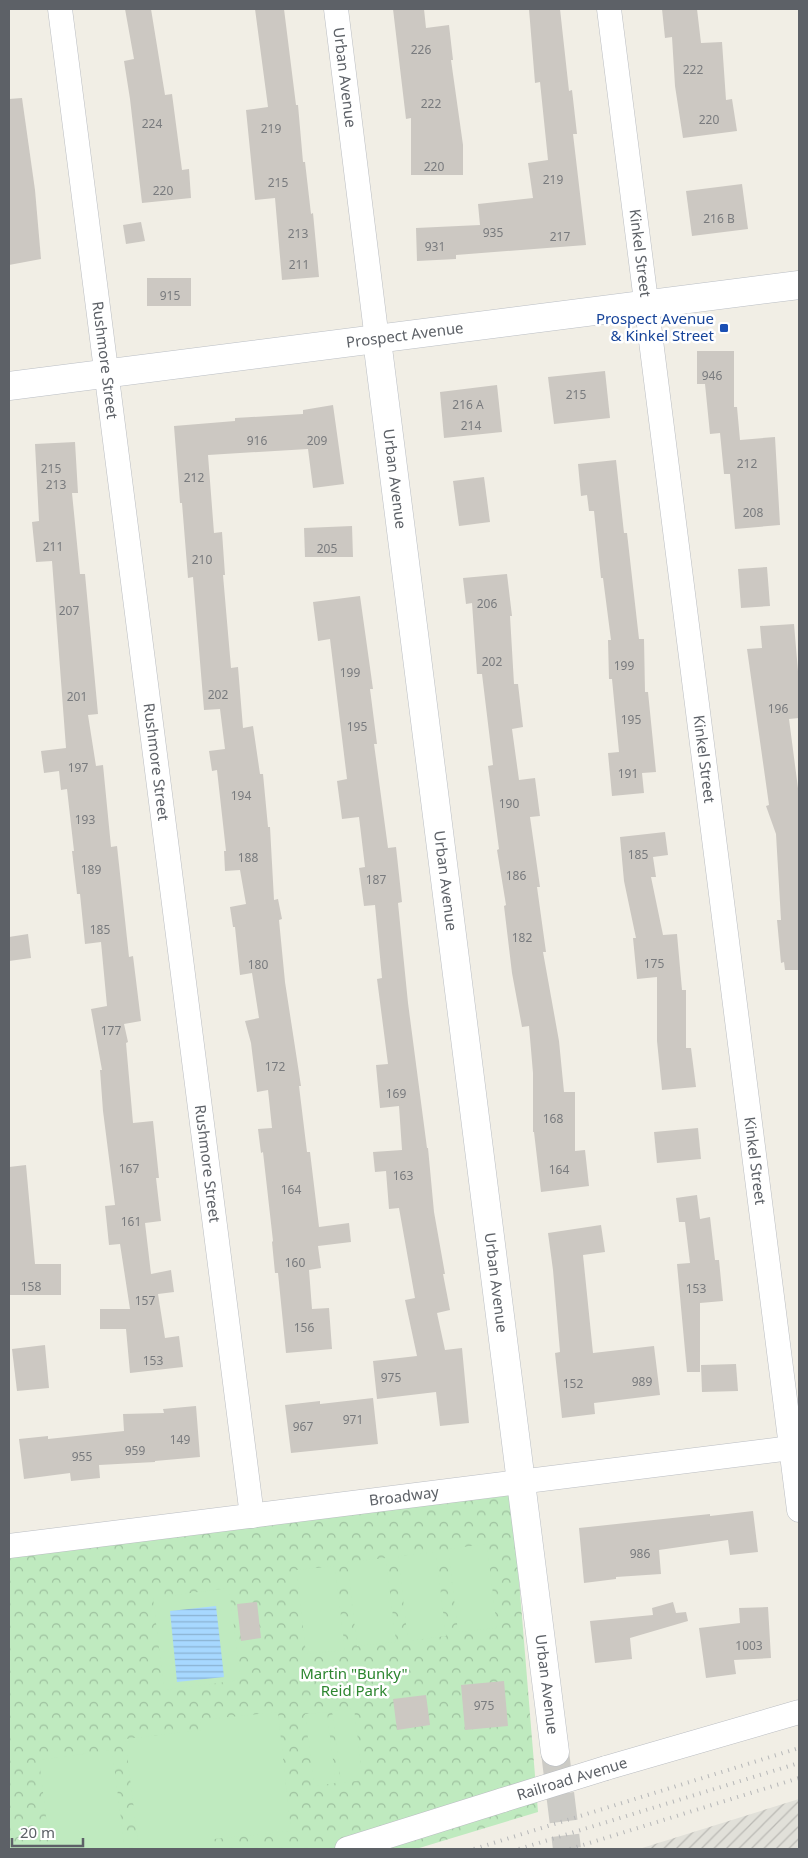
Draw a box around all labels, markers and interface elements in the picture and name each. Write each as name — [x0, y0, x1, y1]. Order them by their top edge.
street label: Urban Avenue — [329, 26, 362, 129]
house number: 226 — [411, 41, 431, 58]
house number: 222 — [683, 61, 703, 78]
house number: 222 — [421, 95, 441, 112]
house number: 220 — [699, 111, 719, 128]
house number: 224 — [142, 115, 162, 132]
house number: 219 — [261, 120, 281, 137]
house number: 220 — [424, 158, 444, 175]
house number: 219 — [543, 171, 563, 188]
house number: 215 — [268, 174, 288, 191]
house number: 220 — [153, 182, 173, 199]
street label: Kinkel Street — [625, 208, 656, 299]
house number: 216 B — [703, 210, 735, 227]
house number: 935 — [483, 224, 503, 241]
house number: 213 — [288, 225, 308, 242]
house number: 217 — [550, 228, 570, 245]
house number: 931 — [425, 238, 445, 255]
house number: 211 — [289, 256, 309, 273]
house number: 915 — [160, 287, 180, 304]
street label: Rushmore Street — [88, 300, 123, 421]
place label: Prospect Avenue & Kinkel Street — [596, 308, 715, 345]
street label: Prospect Avenue — [345, 317, 465, 352]
marker: Prospect Avenue & Kinkel Street — [718, 322, 730, 334]
house number: 946 — [702, 367, 722, 384]
house number: 215 — [566, 386, 586, 403]
house number: 216 A — [452, 396, 484, 413]
house number: 214 — [461, 417, 481, 434]
street label: Urban Avenue — [379, 428, 412, 530]
house number: 916 — [247, 432, 267, 449]
house number: 209 — [307, 432, 327, 449]
house number: 212 — [737, 455, 757, 472]
house number: 215 — [41, 460, 61, 477]
house number: 212 — [184, 469, 204, 486]
house number: 213 — [46, 476, 66, 493]
house number: 208 — [743, 504, 763, 521]
house number: 211 — [43, 538, 63, 555]
house number: 205 — [317, 540, 337, 557]
house number: 210 — [192, 551, 212, 568]
house number: 206 — [477, 595, 497, 612]
house number: 207 — [59, 602, 79, 619]
house number: 202 — [482, 653, 502, 670]
house number: 199 — [614, 657, 634, 674]
house number: 199 — [340, 664, 360, 681]
house number: 202 — [208, 686, 228, 703]
house number: 201 — [67, 688, 87, 705]
house number: 196 — [768, 700, 788, 717]
street label: Rushmore Street — [140, 702, 174, 822]
house number: 195 — [621, 711, 641, 728]
street label: Kinkel Street — [689, 714, 720, 805]
house number: 195 — [347, 718, 367, 735]
house number: 197 — [68, 759, 88, 776]
house number: 191 — [618, 765, 638, 782]
house number: 194 — [231, 787, 251, 804]
house number: 190 — [499, 795, 519, 812]
house number: 193 — [75, 811, 95, 828]
street label: Urban Avenue — [430, 829, 462, 932]
house number: 185 — [628, 846, 648, 863]
house number: 188 — [238, 849, 258, 866]
house number: 189 — [81, 861, 101, 878]
house number: 186 — [506, 867, 526, 884]
house number: 187 — [366, 871, 386, 888]
house number: 185 — [90, 921, 110, 938]
house number: 182 — [512, 929, 532, 946]
house number: 175 — [644, 955, 664, 972]
house number: 180 — [248, 956, 268, 973]
house number: 177 — [101, 1022, 121, 1039]
house number: 172 — [265, 1058, 285, 1075]
house number: 169 — [386, 1085, 406, 1102]
street label: Rushmore Street — [191, 1104, 226, 1224]
house number: 168 — [543, 1110, 563, 1127]
street label: Kinkel Street — [740, 1115, 771, 1206]
house number: 167 — [119, 1160, 139, 1177]
house number: 164 — [549, 1161, 569, 1178]
house number: 163 — [393, 1167, 413, 1184]
house number: 164 — [281, 1181, 301, 1198]
house number: 161 — [121, 1213, 141, 1230]
street label: Urban Avenue — [481, 1231, 513, 1334]
house number: 160 — [285, 1254, 305, 1271]
house number: 158 — [21, 1278, 41, 1295]
house number: 153 — [686, 1280, 706, 1297]
house number: 157 — [135, 1292, 155, 1309]
house number: 156 — [294, 1319, 314, 1336]
house number: 153 — [143, 1352, 163, 1369]
house number: 975 — [381, 1369, 401, 1386]
house number: 989 — [632, 1373, 652, 1390]
house number: 152 — [563, 1375, 583, 1392]
house number: 971 — [343, 1411, 363, 1428]
house number: 967 — [293, 1418, 313, 1435]
house number: 149 — [170, 1431, 190, 1448]
house number: 959 — [125, 1442, 145, 1459]
house number: 955 — [72, 1448, 92, 1465]
street label: Broadway — [368, 1481, 440, 1510]
house number: 986 — [630, 1545, 650, 1562]
street label: Urban Avenue — [531, 1633, 564, 1735]
house number: 1003 — [735, 1637, 763, 1654]
park label: Martin "Bunky" Reid Park — [300, 1663, 408, 1700]
house number: 975 — [474, 1697, 494, 1714]
street label: Railroad Avenue — [514, 1752, 629, 1804]
scale bar — [12, 1816, 84, 1848]
text: 20 m — [20, 1822, 55, 1842]

